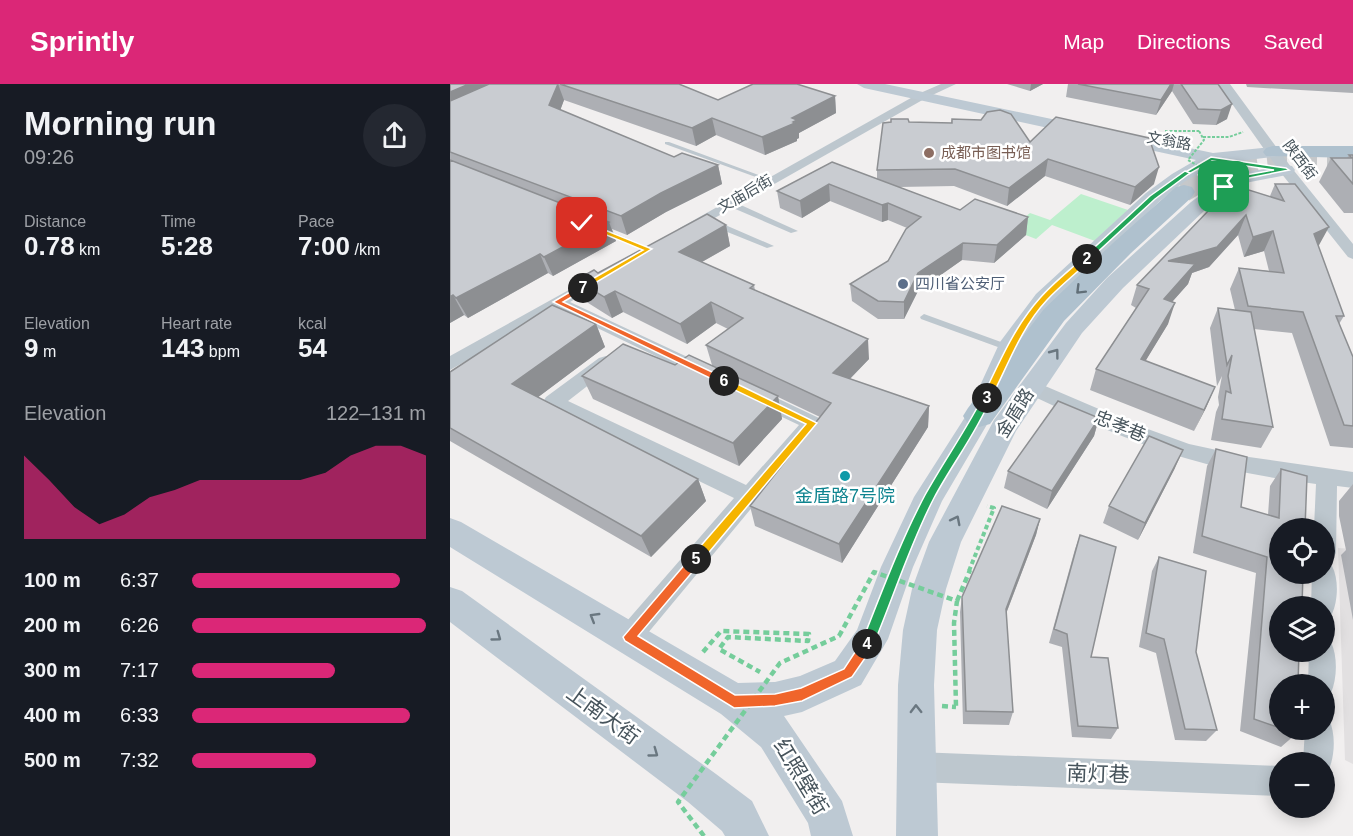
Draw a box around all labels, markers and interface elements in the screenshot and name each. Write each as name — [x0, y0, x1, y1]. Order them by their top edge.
text: Sprintly — [30, 26, 134, 57]
text: Map — [1063, 30, 1104, 53]
text: Directions — [1137, 30, 1230, 53]
text: Saved — [1263, 30, 1323, 53]
button: share — [363, 104, 426, 167]
text: Morning run — [24, 105, 216, 142]
street label: 文翁路 — [1145, 128, 1193, 153]
street label: 陕西街 — [1280, 137, 1321, 183]
place label: 成都市图书馆 — [941, 144, 1031, 161]
text: 09:26 — [24, 146, 74, 168]
marker: 成都市图书馆 — [922, 146, 936, 160]
pin — [1198, 161, 1249, 212]
icon: arrive — [1207, 170, 1240, 203]
street label: 文庙后街 — [715, 171, 775, 216]
pin — [556, 197, 607, 248]
icon: check — [565, 206, 598, 239]
text: Distance — [24, 213, 86, 230]
text: Time — [161, 213, 196, 230]
text: Pace — [298, 213, 334, 230]
text: 0.78 — [24, 231, 75, 261]
text: 5:28 — [161, 231, 213, 261]
text: 7:00 — [298, 231, 350, 261]
text: km — [75, 241, 100, 258]
text: /km — [350, 241, 380, 258]
pin: 2 — [1072, 244, 1102, 274]
text: 2 — [1083, 250, 1091, 267]
pin: 7 — [568, 273, 598, 303]
place label: 四川省公安厅 — [915, 275, 1005, 292]
marker: 四川省公安厅 — [896, 277, 910, 291]
text: 7 — [579, 279, 587, 296]
one-way arrow — [1077, 282, 1088, 293]
text: Elevation — [24, 315, 90, 332]
text: Heart rate — [161, 315, 232, 332]
text: kcal — [298, 315, 326, 332]
text: 9 — [24, 333, 38, 363]
text: 143 — [161, 333, 204, 363]
text: 54 — [298, 333, 327, 363]
text: m — [38, 343, 56, 360]
text: bpm — [204, 343, 240, 360]
one-way arrow — [1048, 348, 1059, 359]
pin: 6 — [709, 366, 739, 396]
text: 6 — [720, 372, 728, 389]
pin: 3 — [972, 383, 1002, 413]
street label: 金盾路 — [992, 385, 1038, 441]
text: 3 — [983, 389, 991, 406]
text: Elevation — [24, 402, 106, 424]
text: 122–131 m — [326, 402, 426, 424]
street label: 忠孝巷 — [1091, 407, 1149, 445]
marker: 金盾路7号院 — [838, 469, 852, 483]
place label: 金盾路7号院 — [795, 486, 895, 506]
one-way arrow — [949, 516, 961, 527]
map controls — [1269, 518, 1335, 818]
button: locate — [1269, 518, 1335, 584]
pin: 5 — [681, 544, 711, 574]
text: 5 — [692, 550, 700, 567]
text: 100 m — [24, 569, 81, 591]
text: 6:37 — [120, 569, 159, 591]
button: layers — [1269, 596, 1335, 662]
one-way arrow — [590, 612, 600, 624]
text: 200 m — [24, 614, 81, 636]
text: 6:26 — [120, 614, 159, 636]
pin: 4 — [852, 629, 882, 659]
one-way arrow — [490, 630, 501, 641]
text: 4 — [863, 635, 871, 652]
text: 300 m — [24, 659, 81, 681]
text: 7:17 — [120, 659, 159, 681]
button: + — [1269, 674, 1335, 740]
street label: 上南大街 — [563, 681, 644, 749]
text: 400 m — [24, 704, 81, 726]
text: 6:33 — [120, 704, 159, 726]
one-way arrow — [910, 704, 922, 713]
street label: 红照壁街 — [770, 735, 833, 819]
one-way arrow — [647, 746, 658, 757]
text: 500 m — [24, 749, 81, 771]
text: 7:32 — [120, 749, 159, 771]
button: − — [1269, 752, 1335, 818]
street label: 南灯巷 — [1066, 761, 1130, 786]

